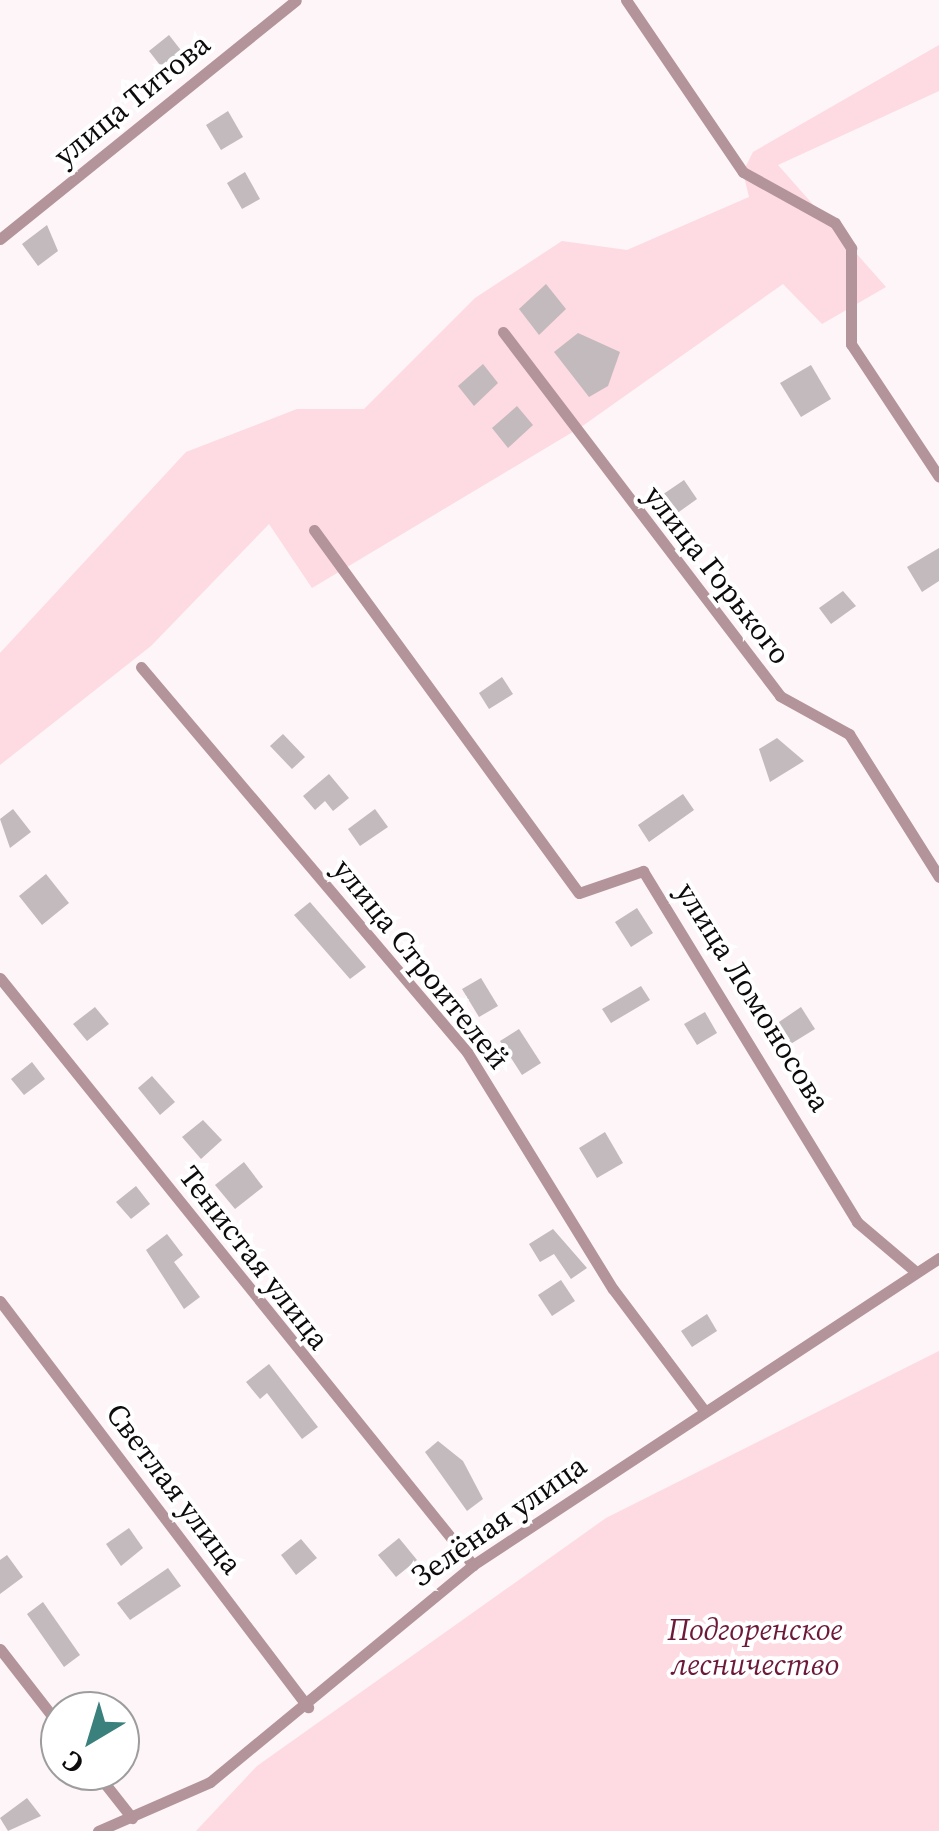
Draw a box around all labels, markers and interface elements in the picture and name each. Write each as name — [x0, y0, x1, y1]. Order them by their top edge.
street label: улица Титова — [47, 26, 217, 174]
street label: улица Горького — [636, 478, 798, 672]
street label: улица Строителей — [325, 852, 517, 1076]
street label: улица Ломоносова — [668, 876, 838, 1118]
street label: Тенистая улица — [171, 1159, 337, 1357]
street label: Светлая улица — [98, 1396, 250, 1582]
street label: Зелёная улица — [405, 1447, 593, 1595]
park label: Подгоренское лесничество — [667, 1612, 843, 1682]
north arrow — [40, 1691, 140, 1791]
text: С — [54, 1743, 91, 1783]

